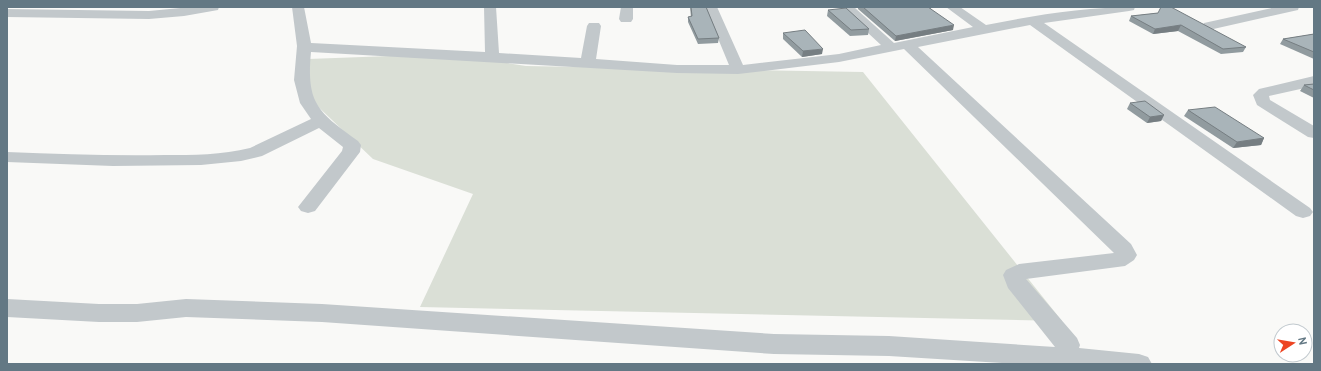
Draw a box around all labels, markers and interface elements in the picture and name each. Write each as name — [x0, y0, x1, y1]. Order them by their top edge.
north arrow — [1273, 323, 1313, 363]
text: N — [1294, 336, 1309, 346]

